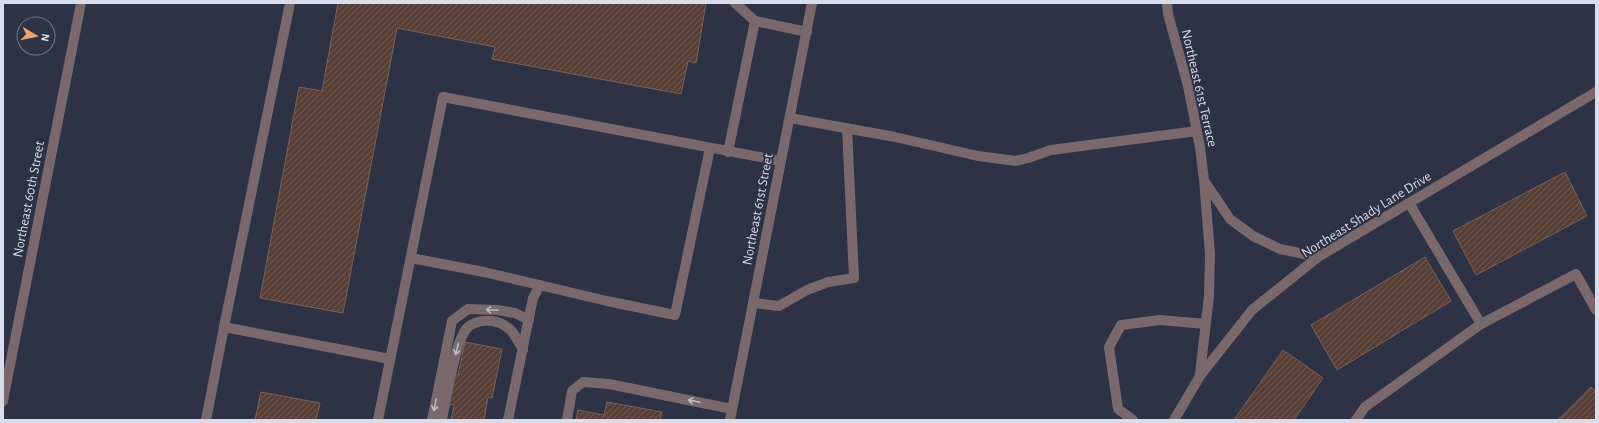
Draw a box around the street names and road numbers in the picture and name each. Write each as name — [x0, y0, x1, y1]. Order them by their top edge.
street label: Northeast 61st Terrace — [1179, 28, 1219, 148]
street label: Northeast 60th Street — [11, 139, 47, 259]
street label: Northeast 61st Street — [740, 152, 776, 266]
street label: Northeast Shady Lane Drive — [1299, 169, 1434, 261]

